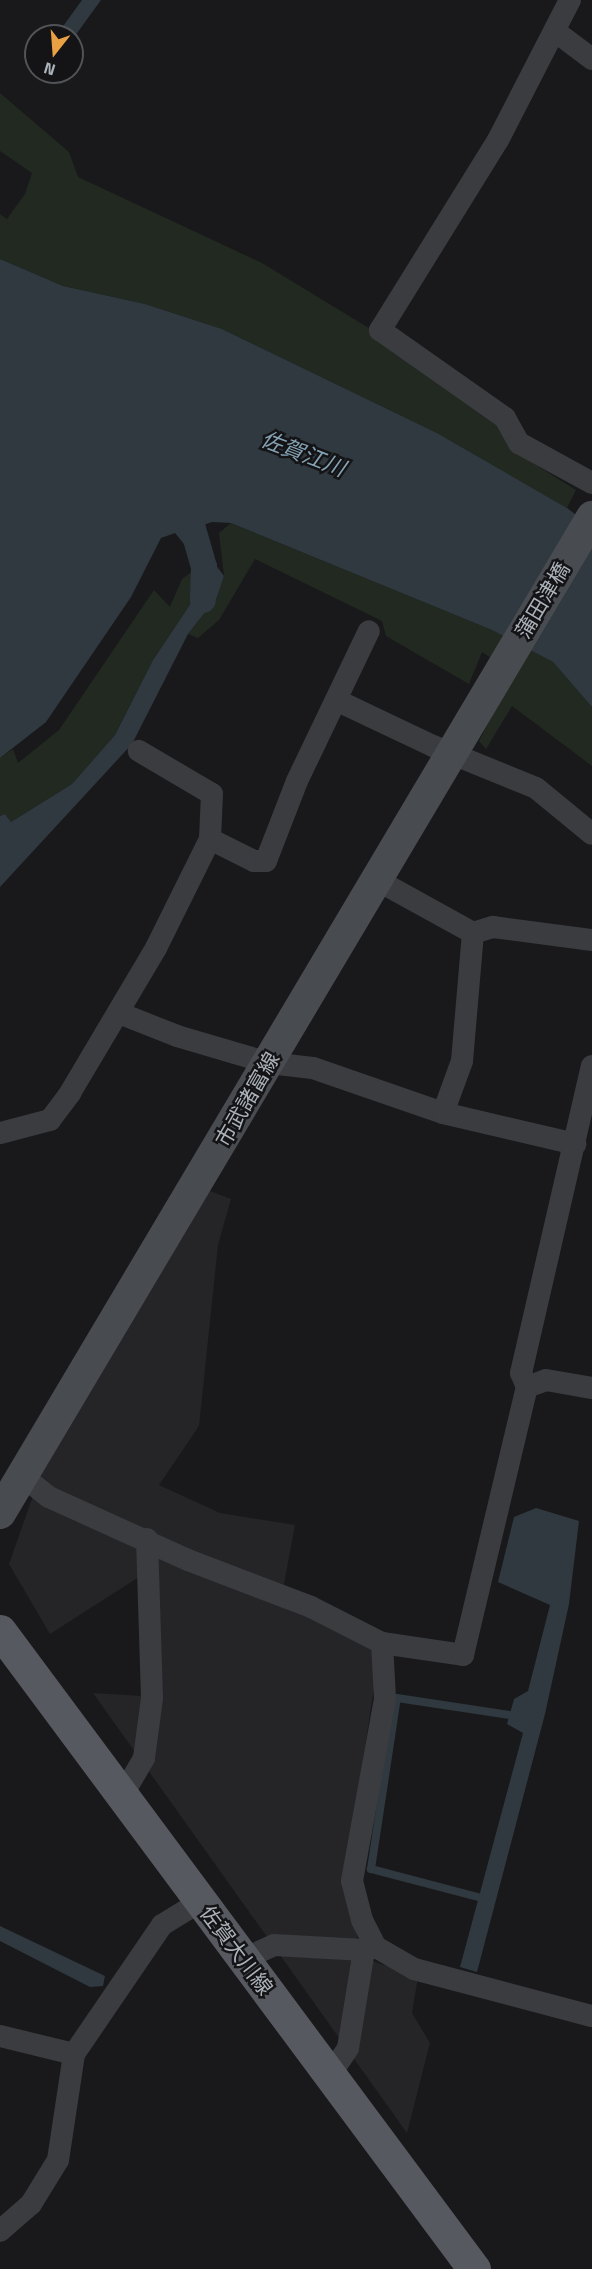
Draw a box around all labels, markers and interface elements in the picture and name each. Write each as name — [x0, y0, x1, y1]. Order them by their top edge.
north arrow — [24, 24, 84, 84]
text: N — [41, 56, 58, 82]
water label: 佐賀江川 — [257, 426, 349, 482]
street label: 蒲田津橋 — [510, 558, 574, 642]
street label: 市武諸富線 — [210, 1047, 284, 1151]
street label: 佐賀大川線 — [195, 1900, 279, 2000]

